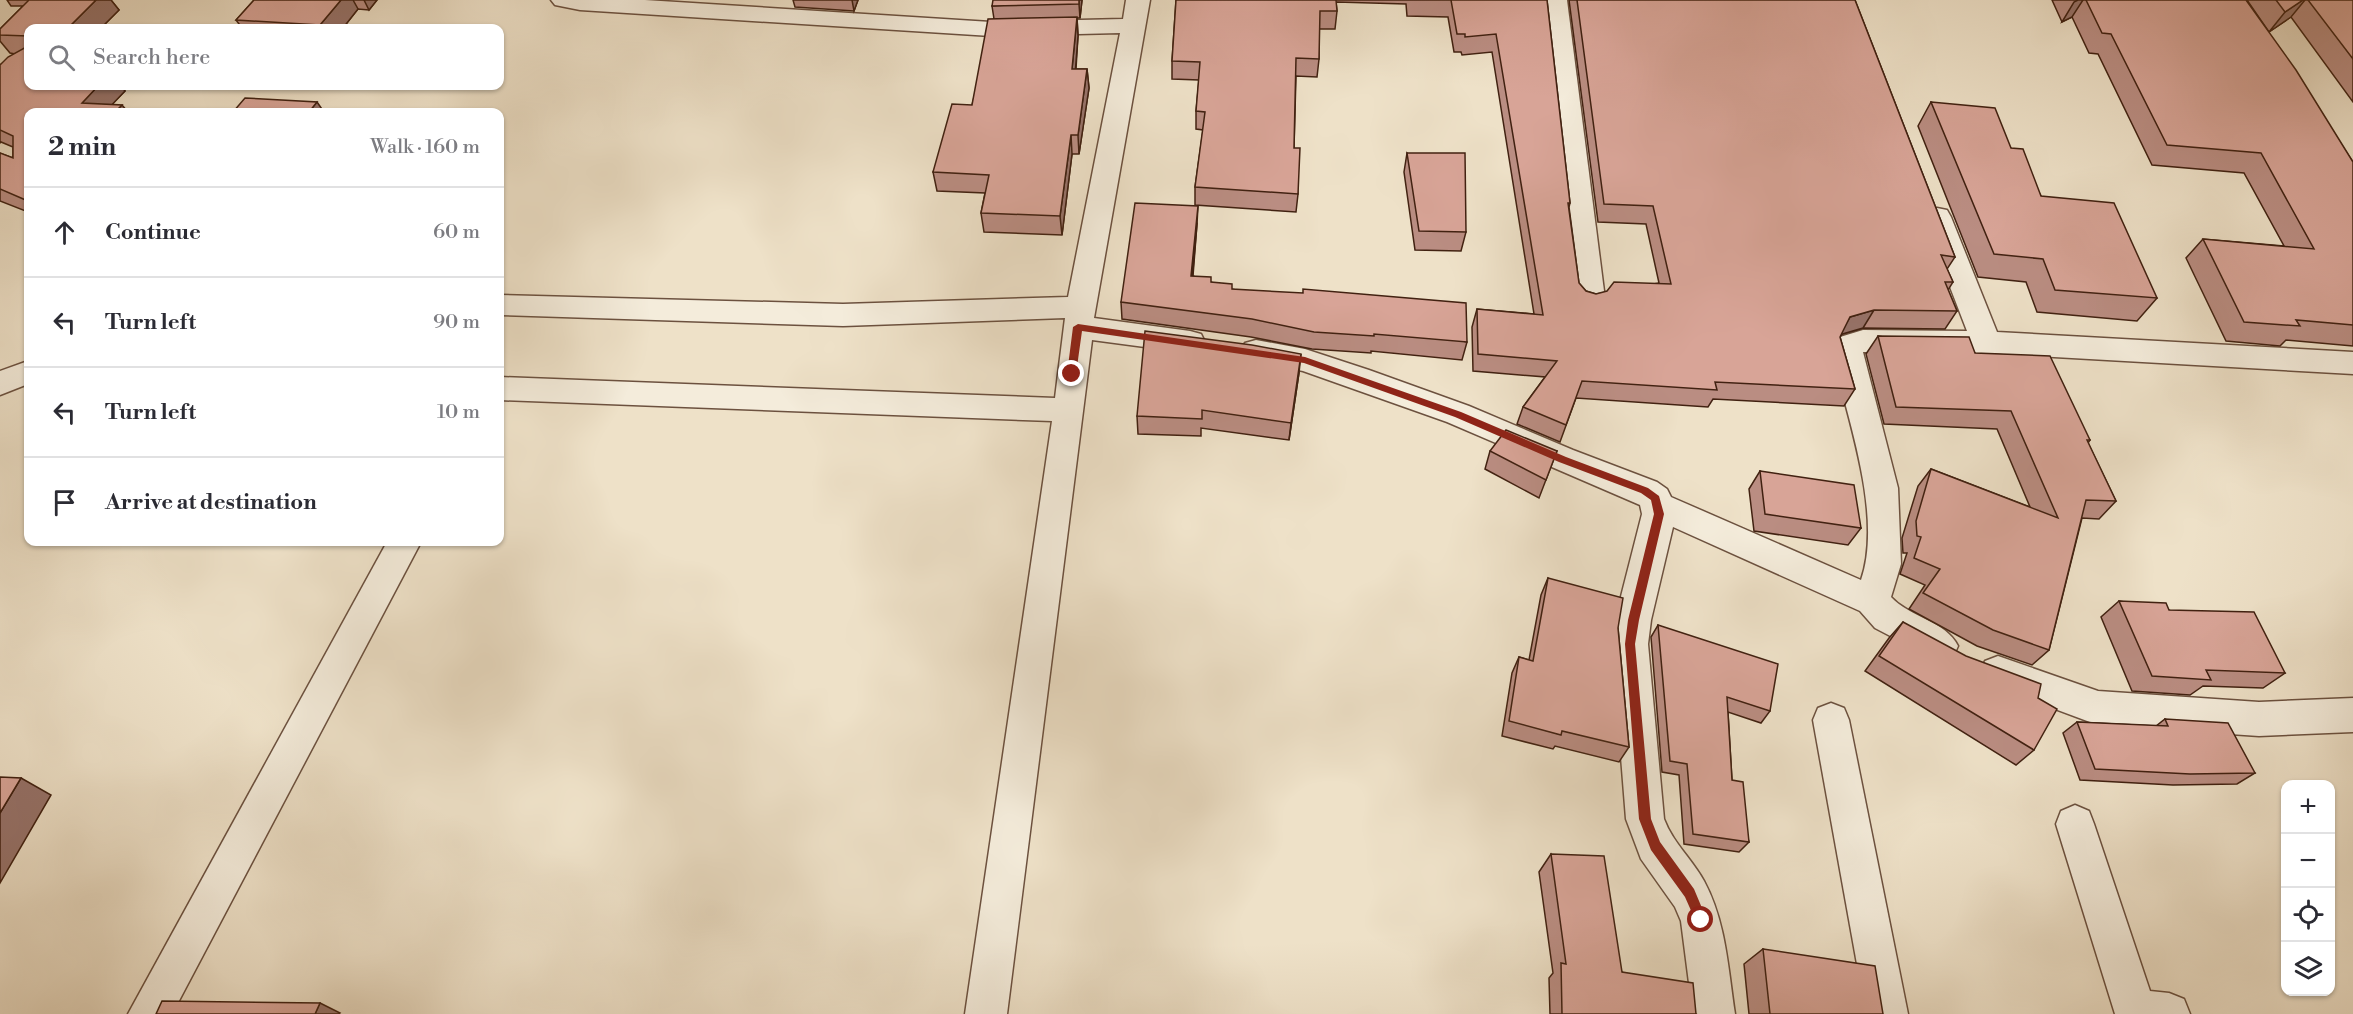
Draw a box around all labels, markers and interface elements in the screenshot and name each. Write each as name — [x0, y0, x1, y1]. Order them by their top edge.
search box — [24, 24, 504, 90]
icon: search — [45, 41, 78, 74]
text: Search here — [93, 44, 210, 71]
text: 2 min — [48, 131, 116, 163]
text: Walk · 160 m — [370, 135, 480, 160]
icon: ahead — [48, 216, 81, 249]
text: Continue — [105, 219, 201, 246]
text: 60 m — [433, 220, 480, 245]
icon: left — [48, 306, 81, 339]
text: Turn left — [105, 309, 196, 336]
text: 90 m — [433, 310, 480, 335]
route end — [1058, 360, 1084, 386]
icon: left — [48, 396, 81, 429]
text: Turn left — [105, 399, 196, 426]
text: 10 m — [437, 400, 480, 425]
icon: arrive — [48, 486, 81, 519]
text: Arrive at destination — [105, 489, 317, 516]
map controls — [2281, 780, 2335, 996]
button: + — [2281, 780, 2335, 834]
button: − — [2281, 834, 2335, 888]
button: locate — [2281, 888, 2335, 942]
route start — [1687, 906, 1713, 932]
button: layers — [2281, 942, 2335, 996]

